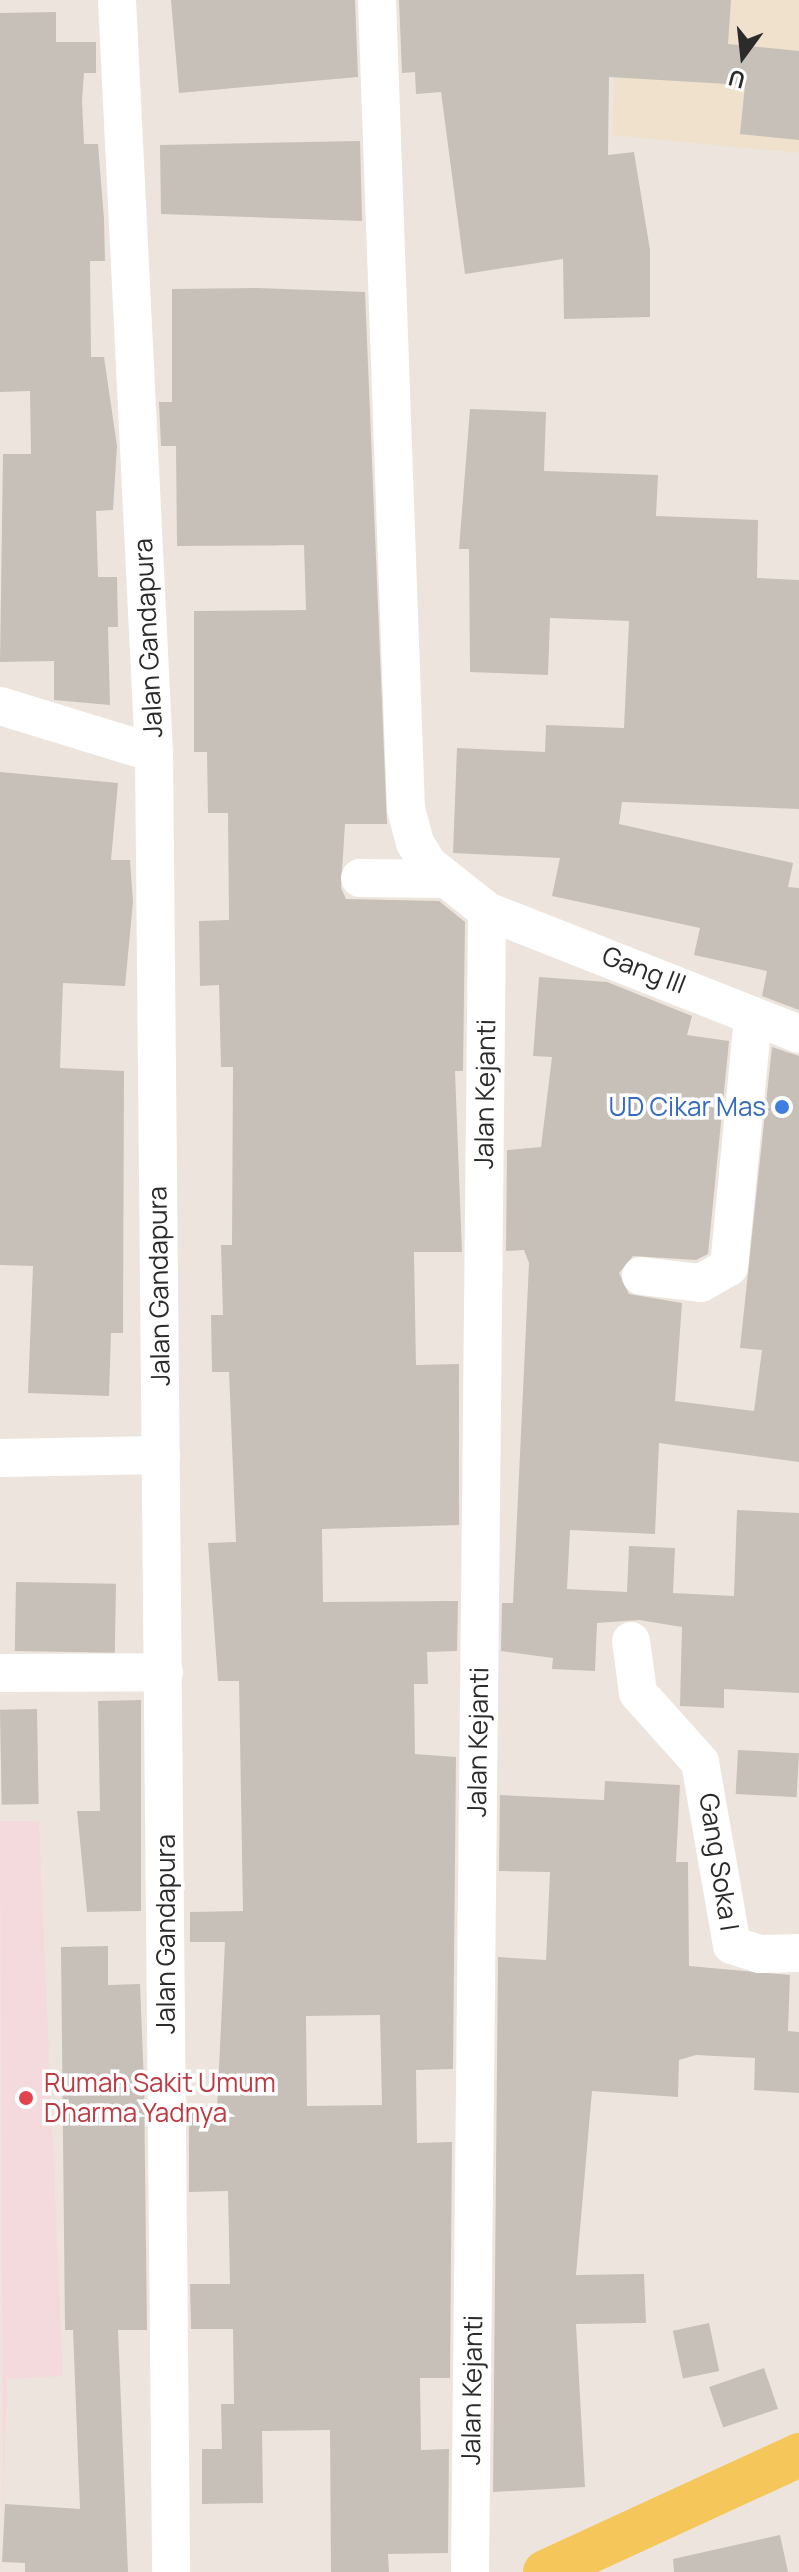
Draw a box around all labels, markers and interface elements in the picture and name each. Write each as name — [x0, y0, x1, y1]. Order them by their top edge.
north arrow — [703, 16, 783, 96]
text: U — [725, 63, 748, 96]
street label: Jalan Gandapura — [127, 537, 169, 739]
street label: Gang III — [598, 940, 690, 1000]
street label: Jalan Kejanti — [468, 1019, 502, 1169]
place label: UD Cikar Mas — [609, 1091, 766, 1123]
marker: UD Cikar Mas — [773, 1098, 791, 1116]
street label: Jalan Gandapura — [142, 1186, 176, 1386]
street label: Jalan Kejanti — [461, 1667, 495, 1817]
street label: Gang Soka I — [693, 1791, 745, 1933]
street label: Jalan Gandapura — [150, 1834, 182, 2034]
place label: Rumah Sakit Umum Dharma Yadnya — [44, 2067, 276, 2128]
marker: Rumah Sakit Umum Dharma Yadnya — [15, 2087, 37, 2109]
street label: Jalan Kejanti — [455, 2315, 489, 2465]

